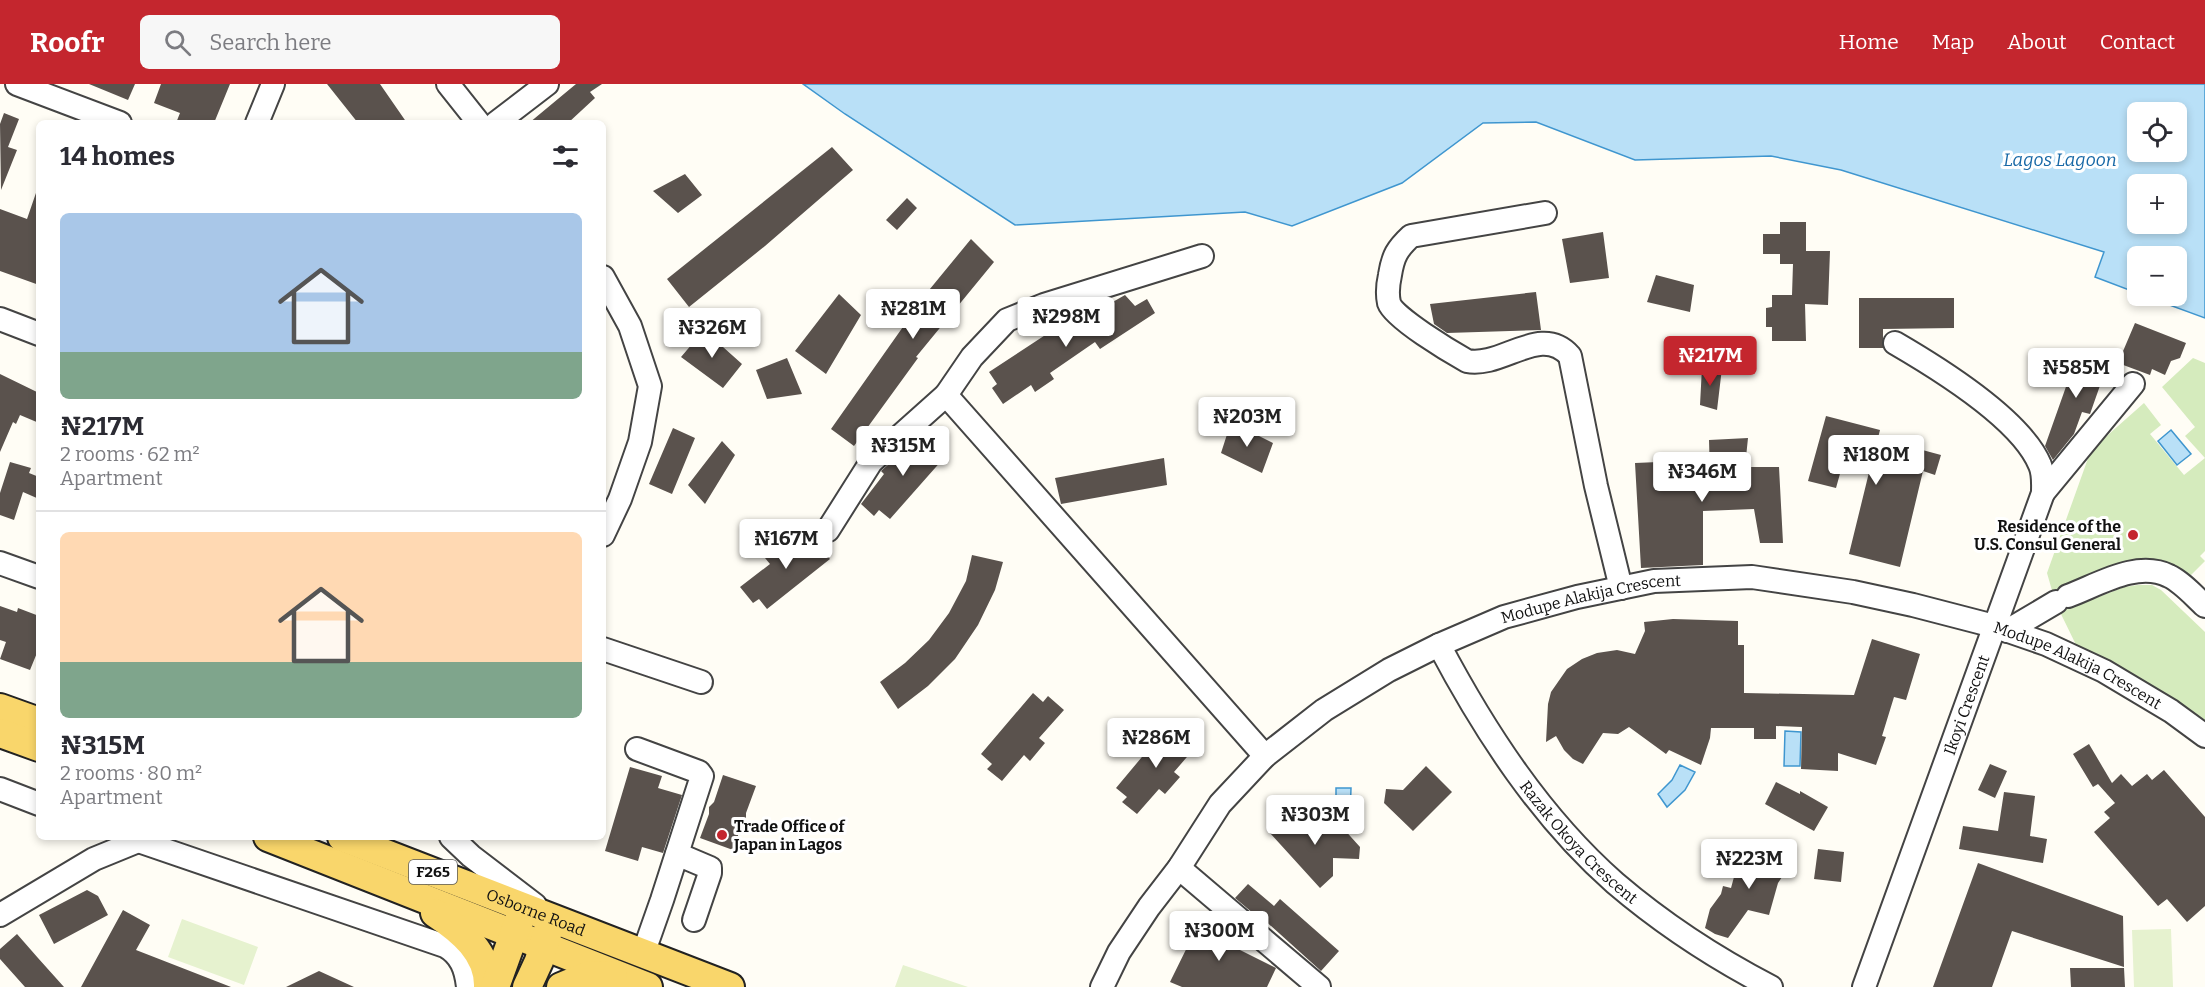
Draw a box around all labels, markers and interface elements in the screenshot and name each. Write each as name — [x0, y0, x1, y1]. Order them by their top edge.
search box — [140, 15, 560, 69]
text: Roofr — [30, 26, 104, 59]
icon: search — [161, 26, 194, 59]
text: Search here — [209, 29, 331, 56]
text: Home — [1839, 29, 1899, 55]
text: Map — [1932, 29, 1974, 55]
text: About — [2007, 29, 2067, 55]
text: Contact — [2100, 29, 2175, 55]
map controls — [2127, 102, 2187, 306]
button: locate — [2127, 102, 2187, 162]
icon: filters — [549, 140, 582, 173]
text: 14 homes — [60, 141, 175, 172]
water label: Lagos Lagoon — [2003, 149, 2117, 171]
button: + — [2127, 174, 2187, 234]
button: − — [2127, 246, 2187, 306]
icon: home — [267, 252, 375, 360]
pin: ₦281M — [871, 289, 955, 340]
text: ₦281M — [880, 296, 946, 320]
pin: ₦298M — [1024, 297, 1108, 348]
text: ₦298M — [1032, 304, 1100, 328]
pin: ₦326M — [670, 308, 754, 359]
text: ₦326M — [678, 315, 746, 339]
pin: ₦217M — [1668, 336, 1752, 387]
text: ₦217M — [1678, 343, 1742, 367]
pin: ₦585M — [2034, 348, 2118, 399]
text: ₦585M — [2042, 355, 2110, 379]
pin: ₦203M — [1205, 397, 1289, 448]
text: ₦203M — [1212, 404, 1282, 428]
text: ₦217M — [60, 411, 144, 442]
pin: ₦315M — [861, 426, 945, 477]
text: ₦315M — [870, 433, 936, 457]
pin: ₦180M — [1834, 435, 1918, 486]
text: 2 rooms · 62 m² — [60, 442, 200, 466]
text: ₦180M — [1842, 442, 1910, 466]
pin: ₦346M — [1660, 452, 1744, 503]
text: ₦346M — [1667, 459, 1737, 483]
text: Apartment — [60, 466, 163, 490]
place label: Residence of the U.S. Consul General — [1974, 517, 2121, 554]
pin: ₦167M — [744, 519, 828, 570]
text: ₦167M — [753, 526, 819, 550]
marker: Residence of the U.S. Consul General — [2126, 528, 2140, 542]
icon: home — [267, 571, 375, 679]
street label: Modupe Alakija Crescent — [1499, 571, 1681, 627]
street label: Modupe Alakija Crescent — [1991, 618, 2165, 713]
street label: Ikoyi Crescent — [1940, 652, 1994, 758]
pin: ₦286M — [1114, 718, 1198, 769]
text: ₦286M — [1121, 725, 1191, 749]
text: ₦315M — [60, 730, 145, 761]
text: 2 rooms · 80 m² — [60, 761, 202, 785]
street label: Razak Okoya Crescent — [1516, 777, 1641, 908]
text: Apartment — [60, 785, 163, 809]
pin: ₦303M — [1273, 795, 1357, 846]
text: ₦303M — [1280, 802, 1350, 826]
place label: Trade Office of Japan in Lagos — [733, 817, 846, 854]
marker: Trade Office of Japan in Lagos — [715, 828, 729, 842]
pin: ₦223M — [1707, 839, 1791, 890]
text: ₦223M — [1715, 846, 1783, 870]
road number: F265 — [409, 860, 457, 884]
street label: Osborne Road — [484, 885, 588, 940]
pin: ₦300M — [1177, 911, 1261, 962]
text: ₦300M — [1183, 918, 1255, 942]

